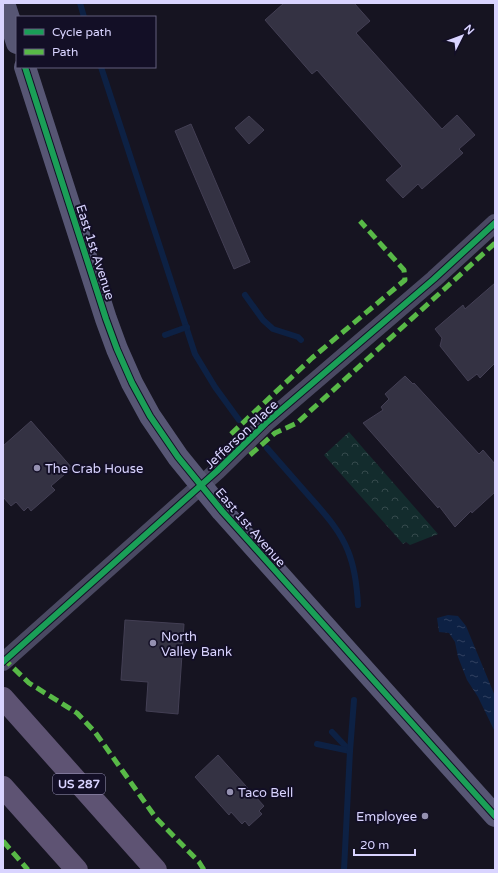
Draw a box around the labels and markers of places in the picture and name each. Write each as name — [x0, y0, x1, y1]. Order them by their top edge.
place label: The Crab House — [45, 461, 143, 477]
marker: The Crab House — [32, 463, 42, 473]
place label: North Valley Bank — [161, 629, 232, 660]
marker: North Valley Bank — [148, 638, 158, 648]
place label: Taco Bell — [238, 785, 293, 801]
marker: Taco Bell — [225, 787, 235, 797]
place label: Employee — [356, 809, 417, 825]
marker: Employee — [420, 811, 430, 821]

